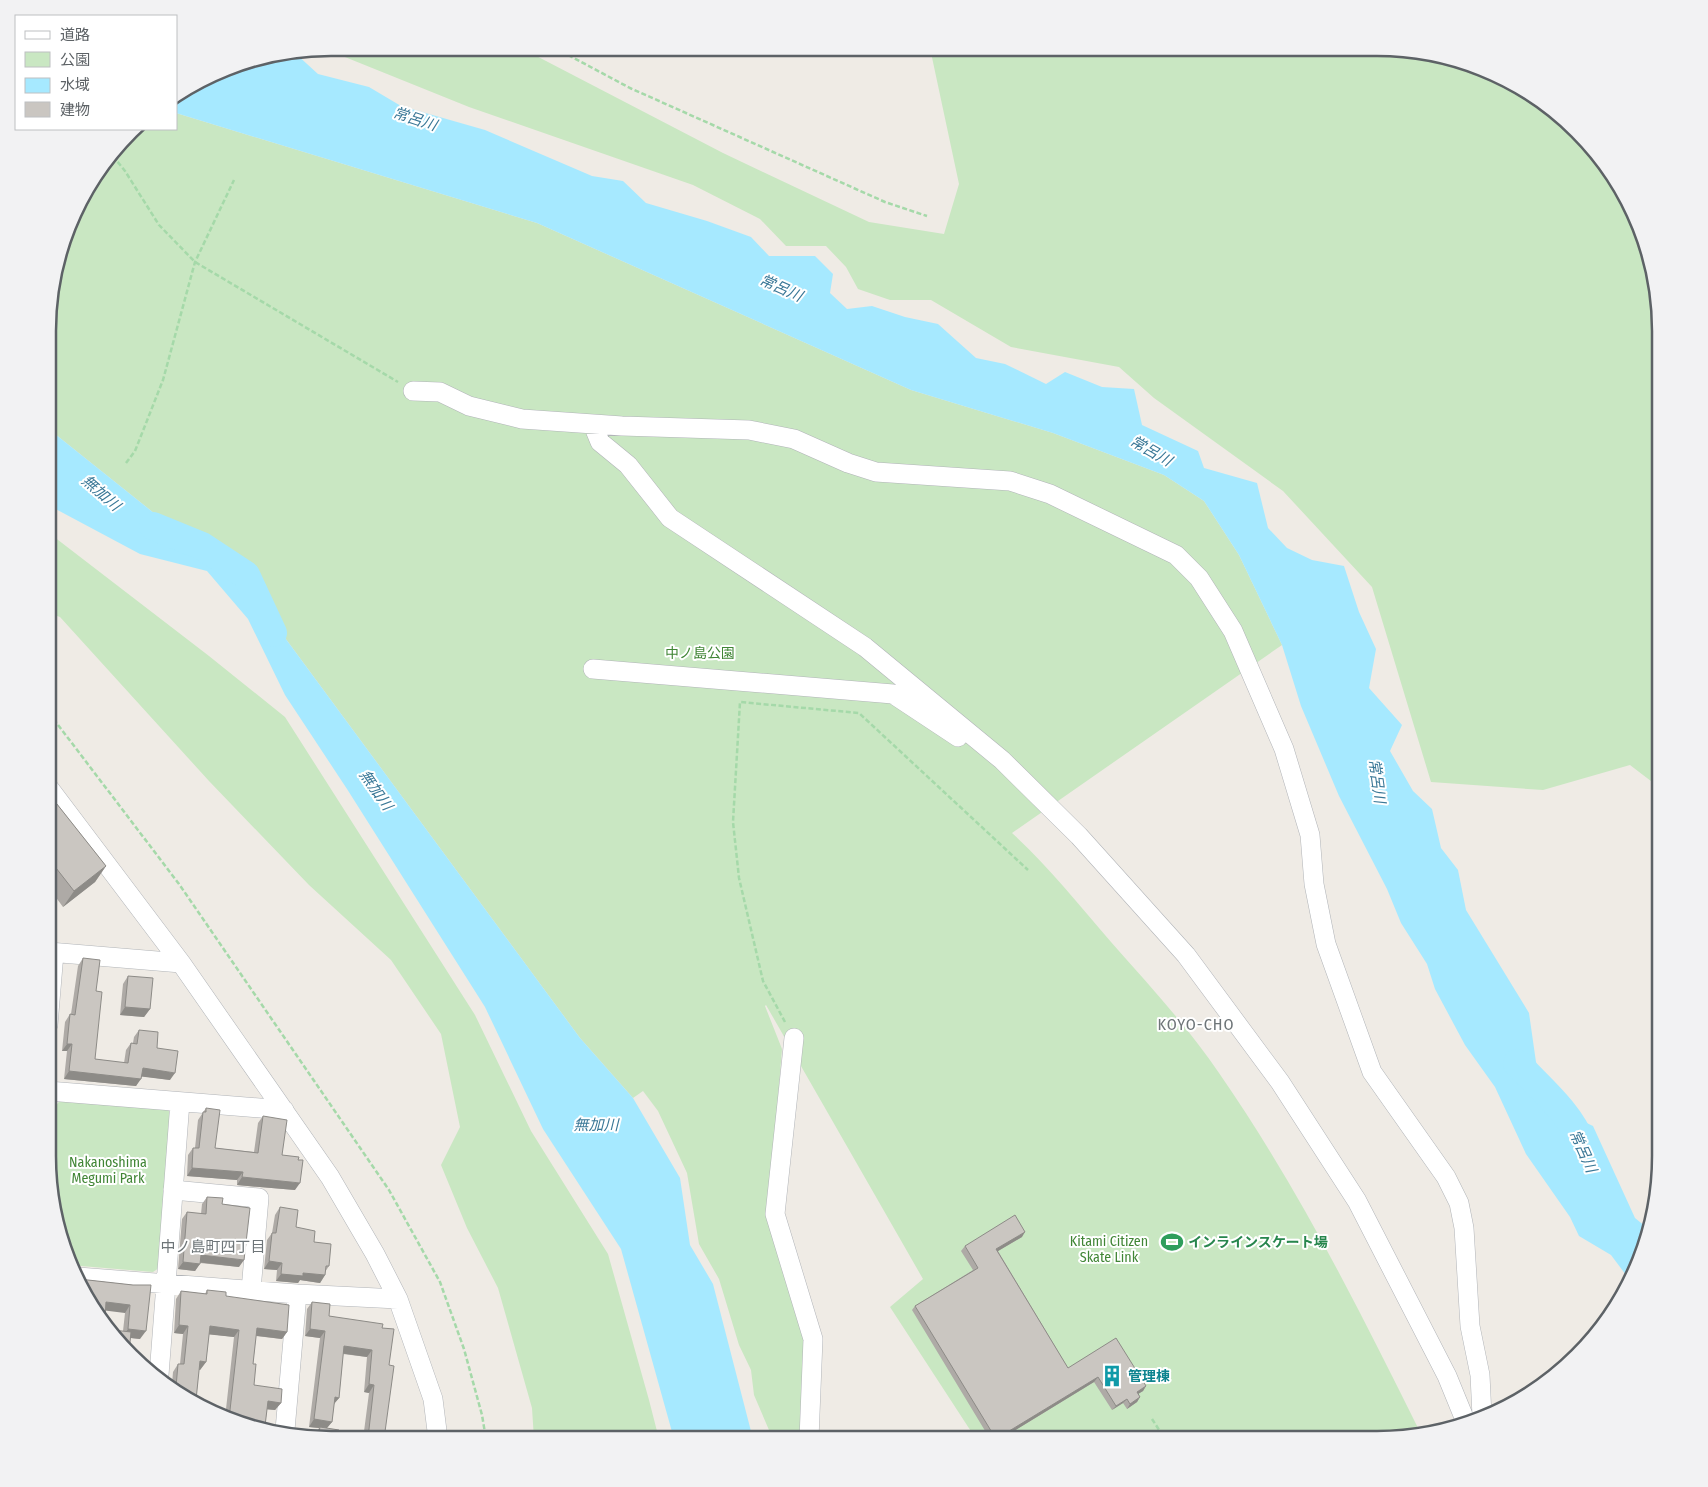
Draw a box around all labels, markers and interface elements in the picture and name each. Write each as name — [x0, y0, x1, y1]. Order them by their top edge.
legend — [15, 15, 178, 130]
text: 道路 — [60, 26, 90, 44]
text: 公園 — [60, 51, 90, 69]
text: 水域 — [60, 76, 90, 94]
text: 建物 — [60, 101, 90, 119]
water label: 常呂川 — [391, 103, 441, 135]
water label: 常呂川 — [757, 271, 807, 306]
water label: 常呂川 — [1127, 432, 1177, 471]
water label: 無加川 — [78, 471, 125, 516]
park label: 中ノ島公園 — [665, 645, 735, 662]
water label: 常呂川 — [1365, 757, 1389, 807]
water label: 無加川 — [356, 766, 397, 815]
district label: KOYO-CHO — [1157, 1015, 1235, 1034]
water label: 無加川 — [573, 1116, 620, 1134]
water label: 常呂川 — [1566, 1127, 1601, 1177]
park label: Nakanoshima Megumi Park — [69, 1154, 147, 1187]
sports icon: インラインスケート場 — [1159, 1229, 1185, 1255]
park label: Kitami Citizen Skate Link — [1070, 1233, 1148, 1266]
place label: インラインスケート場 — [1188, 1234, 1328, 1251]
district label: 中ノ島町四丁目 — [160, 1238, 266, 1256]
building icon: 管理棟 — [1099, 1363, 1125, 1389]
place label: 管理棟 — [1128, 1368, 1170, 1385]

